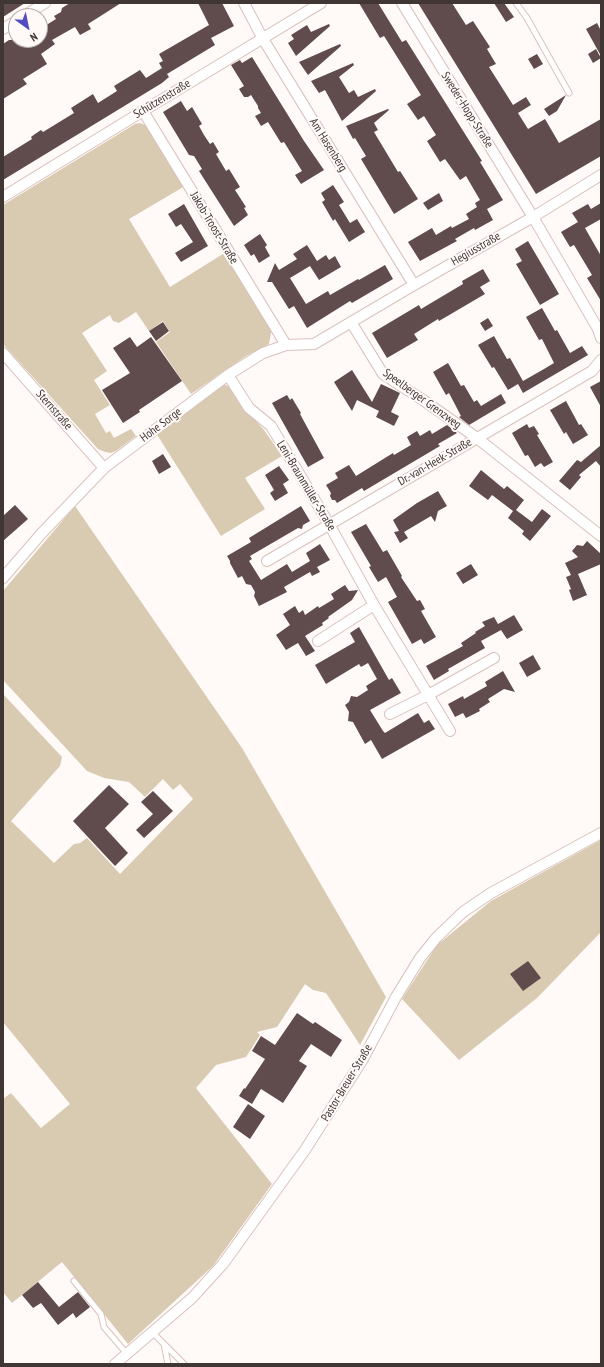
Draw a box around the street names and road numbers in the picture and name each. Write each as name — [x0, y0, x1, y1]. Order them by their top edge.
street label: Sweder-Hopp-Straße — [438, 69, 496, 151]
street label: Schützenstraße — [131, 76, 193, 122]
street label: Am Hasenberg — [306, 116, 350, 174]
street label: Jakob-Troost-Straße — [187, 189, 241, 267]
street label: Hegiusstraße — [449, 229, 503, 269]
street label: Speelberger Grenzweg — [380, 366, 464, 432]
street label: Sternstraße — [33, 387, 75, 433]
street label: Hohe Sorge — [137, 405, 185, 445]
street label: Dr.-van-Heek-Straße — [395, 435, 475, 489]
street label: Leni-Braunmüller-Straße — [273, 438, 339, 534]
street label: Pastor-Breuer-Straße — [318, 1042, 376, 1124]

